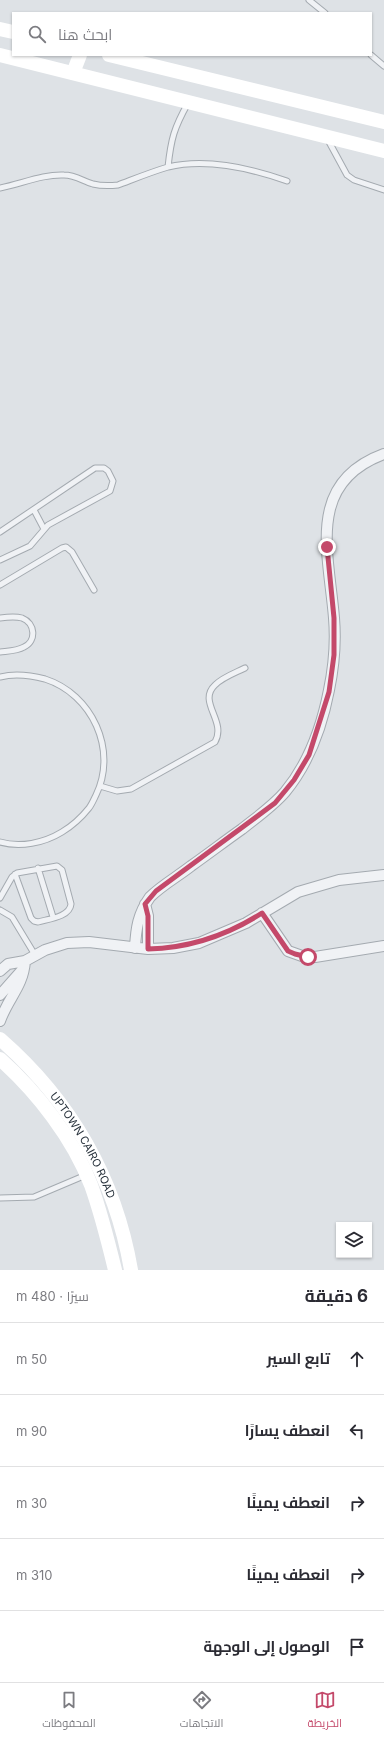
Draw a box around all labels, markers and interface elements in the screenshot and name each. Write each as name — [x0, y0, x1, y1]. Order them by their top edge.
search box — [12, 12, 372, 56]
icon: search — [26, 23, 48, 45]
text: ابحث هنا — [58, 25, 112, 44]
route end — [318, 538, 336, 556]
route start — [299, 948, 317, 966]
street label: UPTOWN CAIRO ROAD — [47, 1089, 118, 1200]
map controls — [336, 1222, 372, 1258]
button: layers — [336, 1222, 372, 1258]
text: 6 دقيقة — [305, 1286, 368, 1306]
text: سيرًا · 480 m — [16, 1288, 89, 1304]
icon: ahead — [346, 1348, 368, 1370]
text: تابع السير — [267, 1349, 330, 1368]
text: 50 m — [16, 1351, 47, 1367]
icon: left — [346, 1420, 368, 1442]
text: انعطف يسارًا — [245, 1421, 330, 1440]
text: 90 m — [16, 1423, 47, 1439]
icon: right — [346, 1492, 368, 1514]
text: انعطف يمينًا — [246, 1493, 330, 1512]
text: 30 m — [16, 1495, 47, 1511]
icon: right — [346, 1564, 368, 1586]
text: انعطف يمينًا — [246, 1565, 330, 1584]
text: 310 m — [16, 1567, 53, 1583]
icon: arrive — [346, 1636, 368, 1658]
text: الوصول إلى الوجهة — [203, 1637, 330, 1656]
tab: المحفوظات — [42, 1689, 96, 1733]
tab: الاتجاهات — [180, 1689, 223, 1733]
tab: الخريطة — [308, 1689, 342, 1733]

